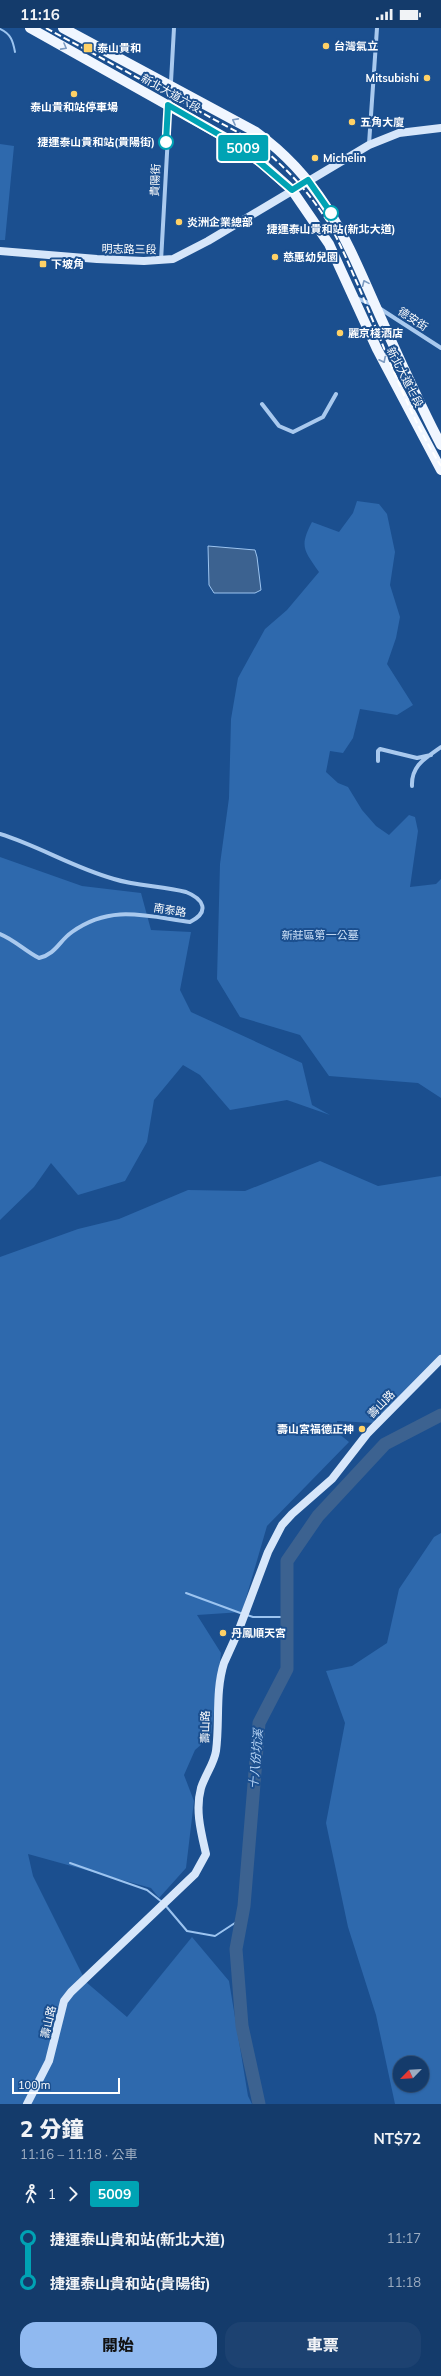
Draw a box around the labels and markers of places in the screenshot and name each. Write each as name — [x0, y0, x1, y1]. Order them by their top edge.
place label: 台灣氣立 — [334, 39, 378, 53]
place label: 泰山貴和 — [97, 41, 141, 55]
marker: 台灣氣立 — [321, 41, 331, 51]
marker: 泰山貴和 — [82, 42, 94, 54]
place label: Mitsubishi — [366, 71, 419, 85]
marker: Mitsubishi — [422, 73, 432, 83]
marker: 泰山貴和站停車場 — [69, 89, 79, 99]
place label: 泰山貴和站停車場 — [30, 100, 118, 114]
place label: 五角大廈 — [360, 115, 404, 129]
marker: 五角大廈 — [347, 117, 357, 127]
marker: 捷運泰山貴和站(貴陽街) — [158, 134, 174, 150]
place label: 捷運泰山貴和站(貴陽街) — [37, 135, 155, 149]
place label: Michelin — [323, 151, 366, 165]
marker: Michelin — [310, 153, 320, 163]
marker: 捷運泰山貴和站(新北大道) — [323, 205, 339, 221]
place label: 炎洲企業總部 — [187, 215, 253, 229]
marker: 炎洲企業總部 — [174, 217, 184, 227]
place label: 捷運泰山貴和站(新北大道) — [267, 222, 395, 236]
place label: 慈惠幼兒園 — [283, 250, 338, 264]
marker: 慈惠幼兒園 — [270, 252, 280, 262]
place label: 下坡角 — [51, 257, 84, 271]
marker: 下坡角 — [38, 259, 48, 269]
place label: 麗京棧酒店 — [348, 326, 403, 340]
marker: 麗京棧酒店 — [335, 328, 345, 338]
place label: 壽山宮福德正神 — [277, 1422, 354, 1436]
marker: 壽山宮福德正神 — [357, 1424, 367, 1434]
place label: 丹鳳順天宮 — [231, 1626, 286, 1640]
marker: 丹鳳順天宮 — [218, 1628, 228, 1638]

